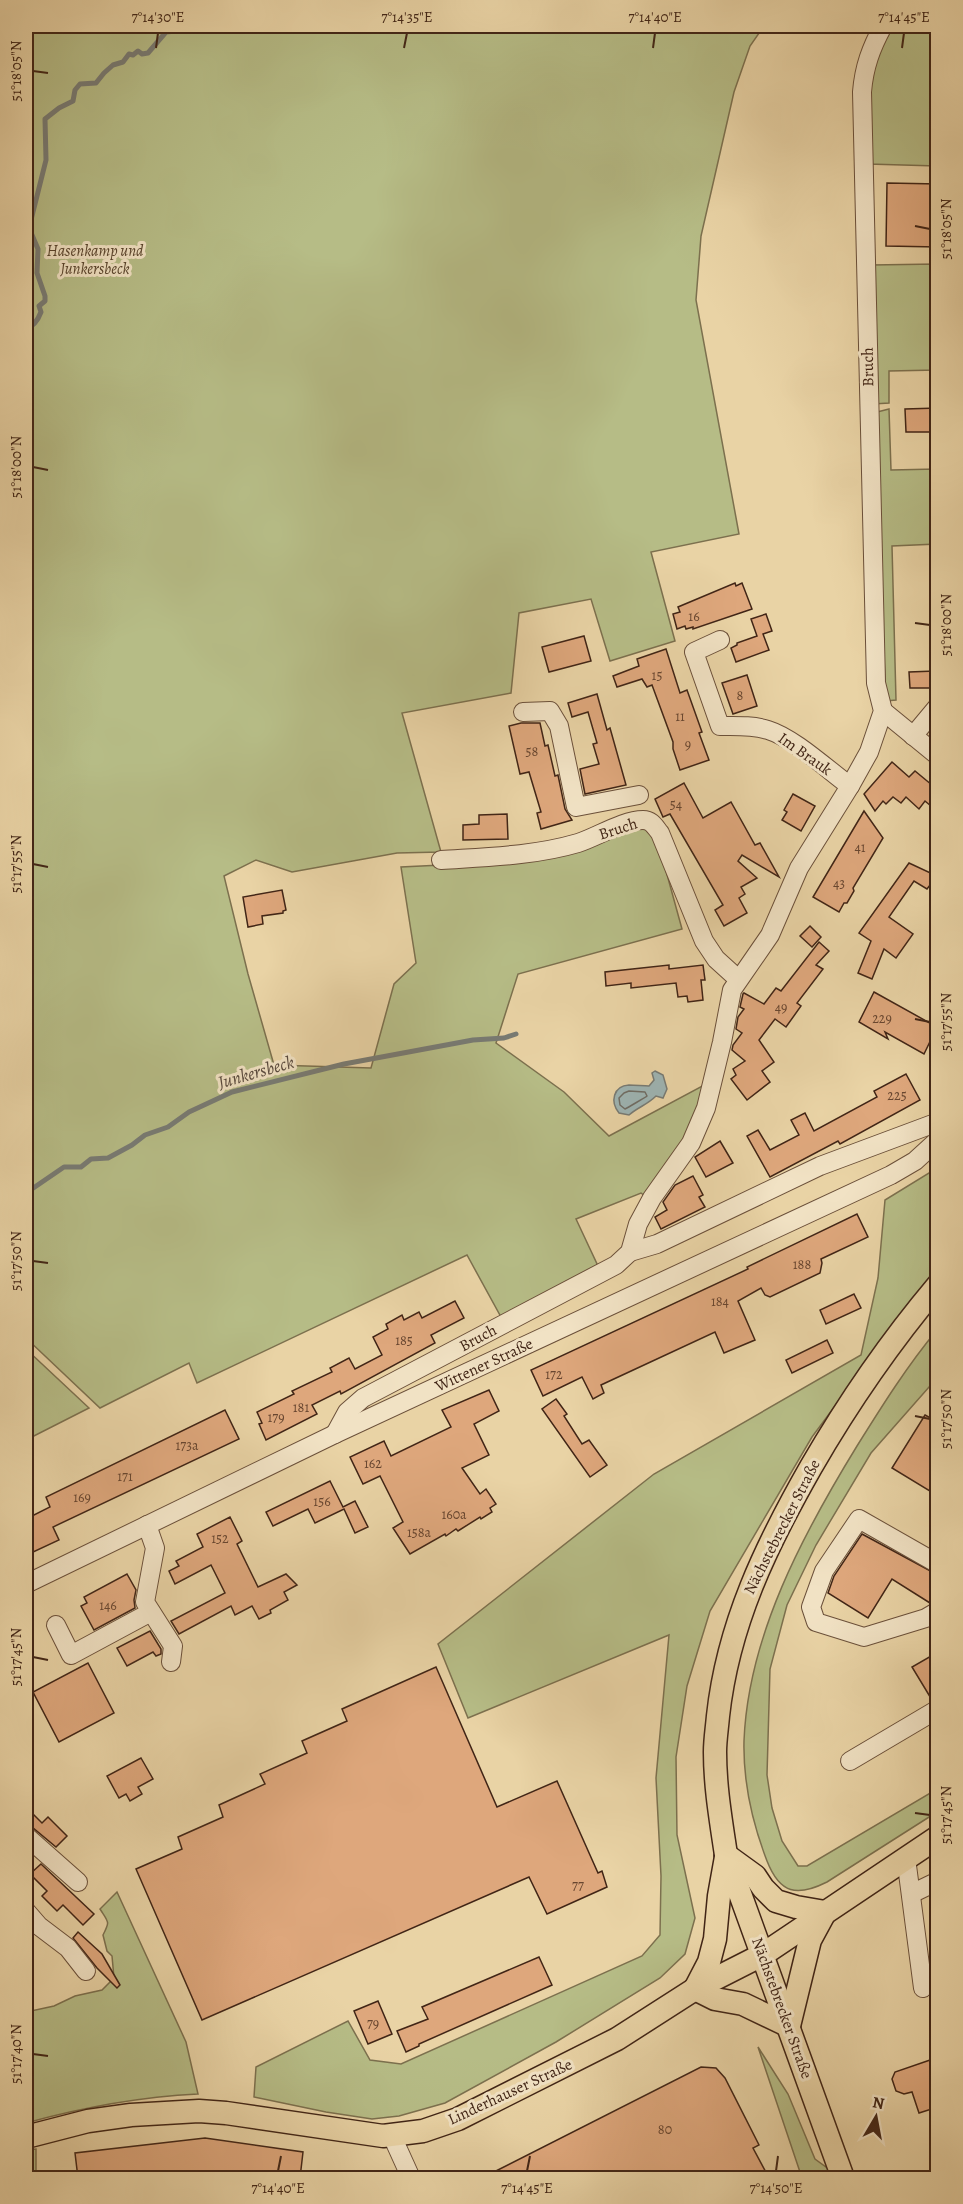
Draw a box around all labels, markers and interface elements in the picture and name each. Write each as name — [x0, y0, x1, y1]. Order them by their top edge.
text: 7°14'30"E — [132, 7, 184, 27]
text: 7°14'35"E — [381, 7, 433, 27]
text: 7°14'40"E — [628, 7, 682, 27]
text: 7°14'45"E — [878, 7, 930, 27]
text: 51°18'05"N — [6, 40, 26, 101]
text: 51°18'05"N — [936, 198, 956, 259]
park label: Hasenkamp und Junkersbeck — [47, 240, 144, 280]
street label: Bruch — [857, 347, 879, 387]
text: 51°18'00"N — [6, 436, 26, 498]
text: 51°18'00"N — [936, 594, 956, 656]
house number: 16 — [688, 607, 700, 626]
house number: 15 — [652, 666, 662, 685]
house number: 8 — [737, 686, 744, 705]
house number: 11 — [675, 707, 685, 726]
street label: Im Brauk — [773, 727, 837, 781]
house number: 9 — [685, 735, 691, 754]
house number: 58 — [526, 742, 539, 761]
house number: 54 — [670, 795, 682, 814]
street label: Bruch — [596, 812, 641, 846]
text: 51°17'55"N — [6, 835, 26, 893]
house number: 41 — [854, 838, 866, 857]
house number: 43 — [833, 874, 845, 893]
text: 51°17'55"N — [936, 993, 956, 1051]
house number: 49 — [775, 998, 787, 1017]
house number: 229 — [872, 1009, 892, 1028]
water label: Junkersbeck — [214, 1050, 297, 1095]
house number: 225 — [887, 1086, 907, 1105]
text: 51°17'50"N — [6, 1231, 26, 1291]
house number: 188 — [793, 1255, 811, 1274]
house number: 184 — [711, 1292, 729, 1311]
street label: Bruch — [455, 1319, 501, 1357]
house number: 185 — [395, 1331, 413, 1350]
street label: Wittener Straße — [431, 1333, 536, 1398]
house number: 172 — [545, 1365, 563, 1384]
text: 51°17'50"N — [936, 1389, 956, 1449]
house number: 181 — [293, 1398, 309, 1417]
house number: 179 — [267, 1408, 285, 1427]
house number: 173a — [175, 1436, 199, 1455]
house number: 162 — [364, 1454, 382, 1473]
street label: Nächstebrecker Straße — [738, 1456, 826, 1598]
house number: 171 — [117, 1467, 133, 1486]
house number: 169 — [73, 1488, 91, 1507]
house number: 156 — [313, 1492, 331, 1511]
house number: 160a — [441, 1505, 467, 1524]
house number: 158a — [407, 1523, 432, 1542]
house number: 152 — [211, 1529, 229, 1548]
house number: 146 — [99, 1596, 117, 1615]
text: 51°17'45"N — [6, 1627, 26, 1686]
text: 51°17'45"N — [936, 1785, 956, 1844]
house number: 77 — [572, 1876, 584, 1895]
street label: Nächstebrecker Straße — [746, 1934, 818, 2082]
house number: 79 — [367, 2014, 379, 2033]
text: 51°17'40"N — [6, 2024, 26, 2084]
street label: Linderhauser Straße — [444, 2054, 576, 2130]
north arrow — [846, 2087, 906, 2147]
text: N — [871, 2091, 886, 2115]
house number: 80 — [658, 2120, 672, 2139]
text: 7°14'40"E — [251, 2178, 305, 2198]
text: 7°14'45"E — [501, 2178, 553, 2198]
text: 7°14'50"E — [749, 2178, 803, 2198]

